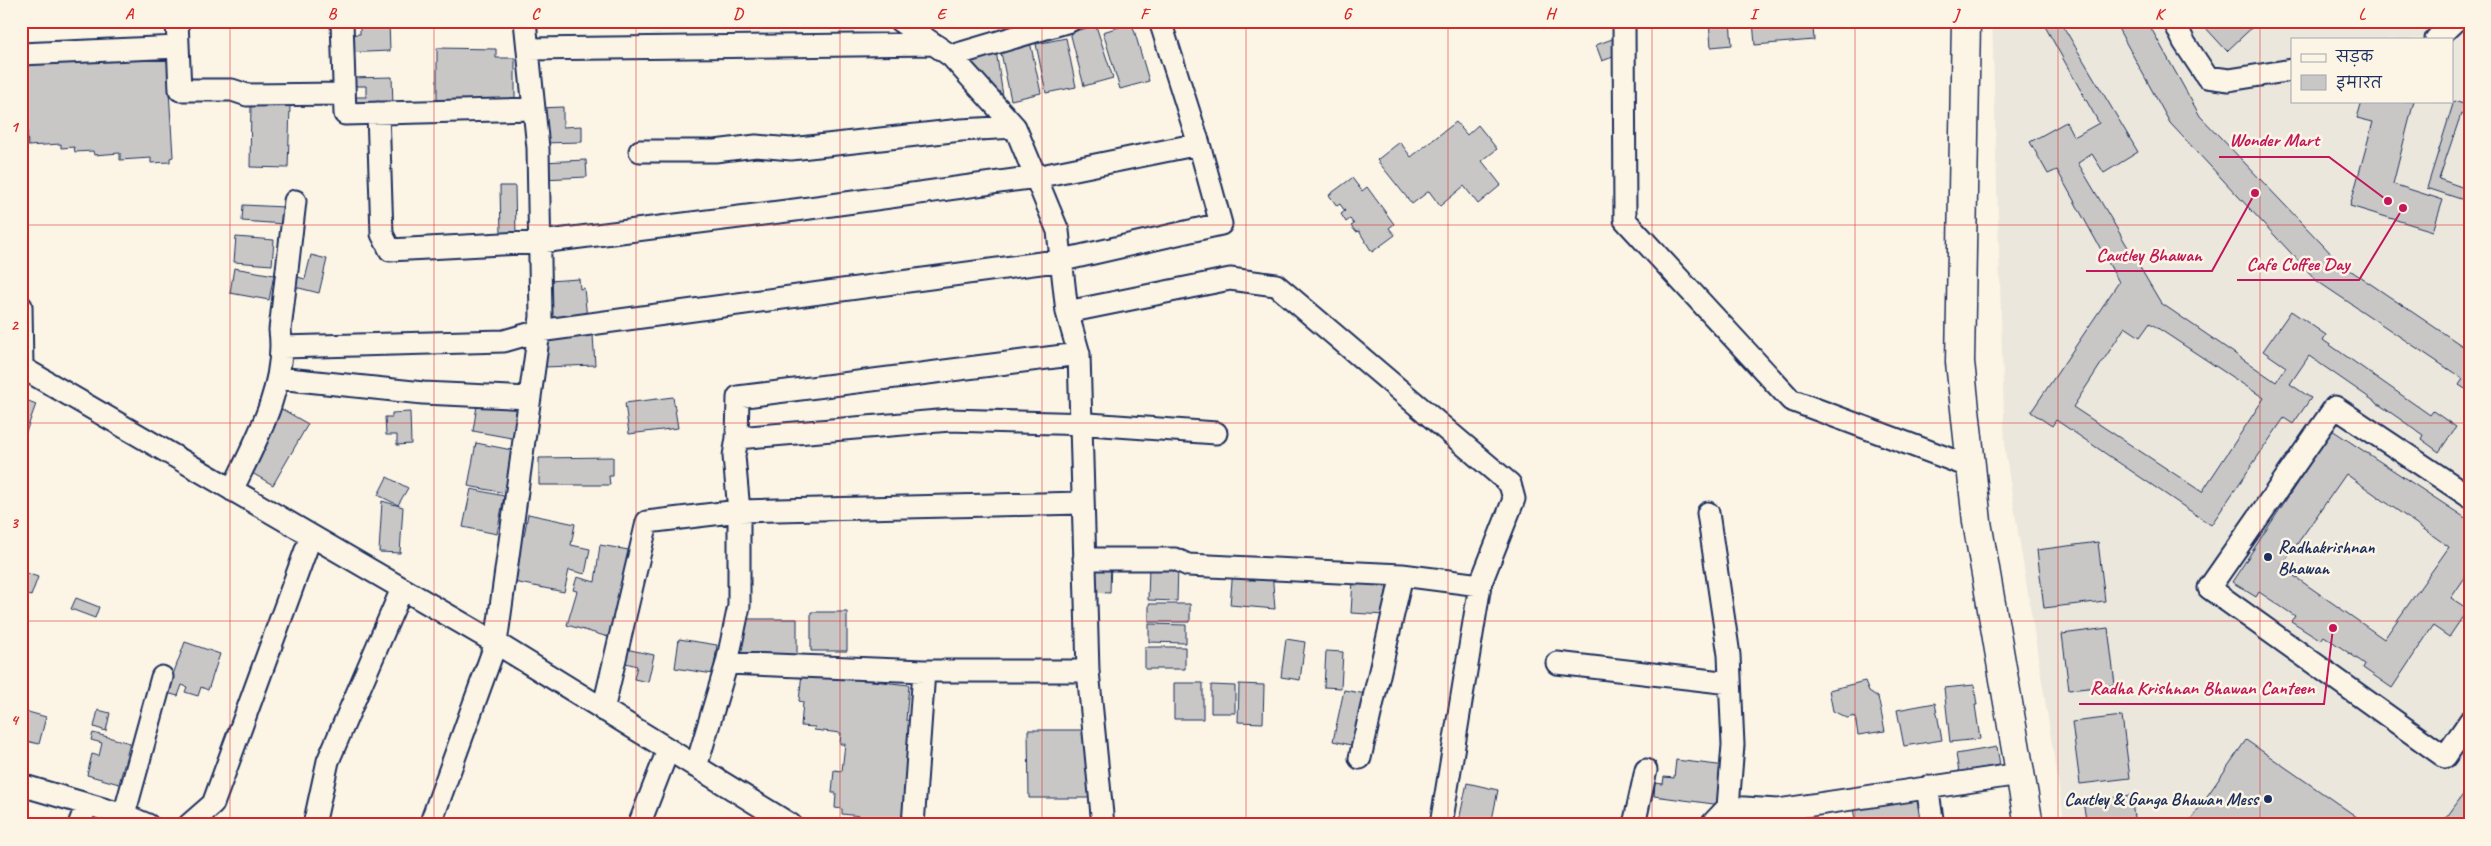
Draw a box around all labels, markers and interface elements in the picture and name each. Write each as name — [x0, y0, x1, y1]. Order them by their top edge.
text: A — [125, 4, 135, 24]
text: B — [328, 4, 338, 24]
text: C — [531, 4, 541, 24]
text: D — [733, 4, 744, 24]
text: E — [937, 4, 948, 24]
text: F — [1140, 4, 1151, 24]
text: G — [1343, 4, 1353, 24]
text: H — [1545, 4, 1557, 24]
text: I — [1750, 4, 1760, 24]
text: J — [1952, 4, 1961, 24]
text: K — [2155, 4, 2167, 24]
text: L — [2359, 4, 2367, 24]
legend — [2291, 38, 2454, 102]
text: सड़क — [2335, 48, 2374, 67]
text: इमारत — [2336, 74, 2383, 93]
text: 1 — [10, 117, 19, 137]
callout: Wonder Mart — [2219, 123, 2329, 157]
text: Wonder Mart — [2229, 128, 2322, 152]
callout: Cautley Bhawan — [2086, 237, 2212, 271]
text: Cautley Bhawan — [2096, 243, 2203, 267]
callout: Cafe Coffee Day — [2237, 246, 2359, 280]
text: Cafe Coffee Day — [2247, 252, 2352, 276]
text: 2 — [10, 315, 19, 335]
text: 3 — [10, 513, 19, 533]
place label: Radhakrishnan Bhawan — [2278, 536, 2375, 579]
marker: Radhakrishnan Bhawan — [2262, 551, 2274, 563]
callout: Radha Krishnan Bhawan Canteen — [2079, 670, 2324, 704]
text: Radha Krishnan Bhawan Canteen — [2090, 676, 2316, 700]
text: 4 — [10, 710, 19, 730]
place label: Cautley & Ganga Bhawan Mess — [2064, 788, 2260, 810]
marker: Cautley & Ganga Bhawan Mess — [2262, 793, 2274, 805]

